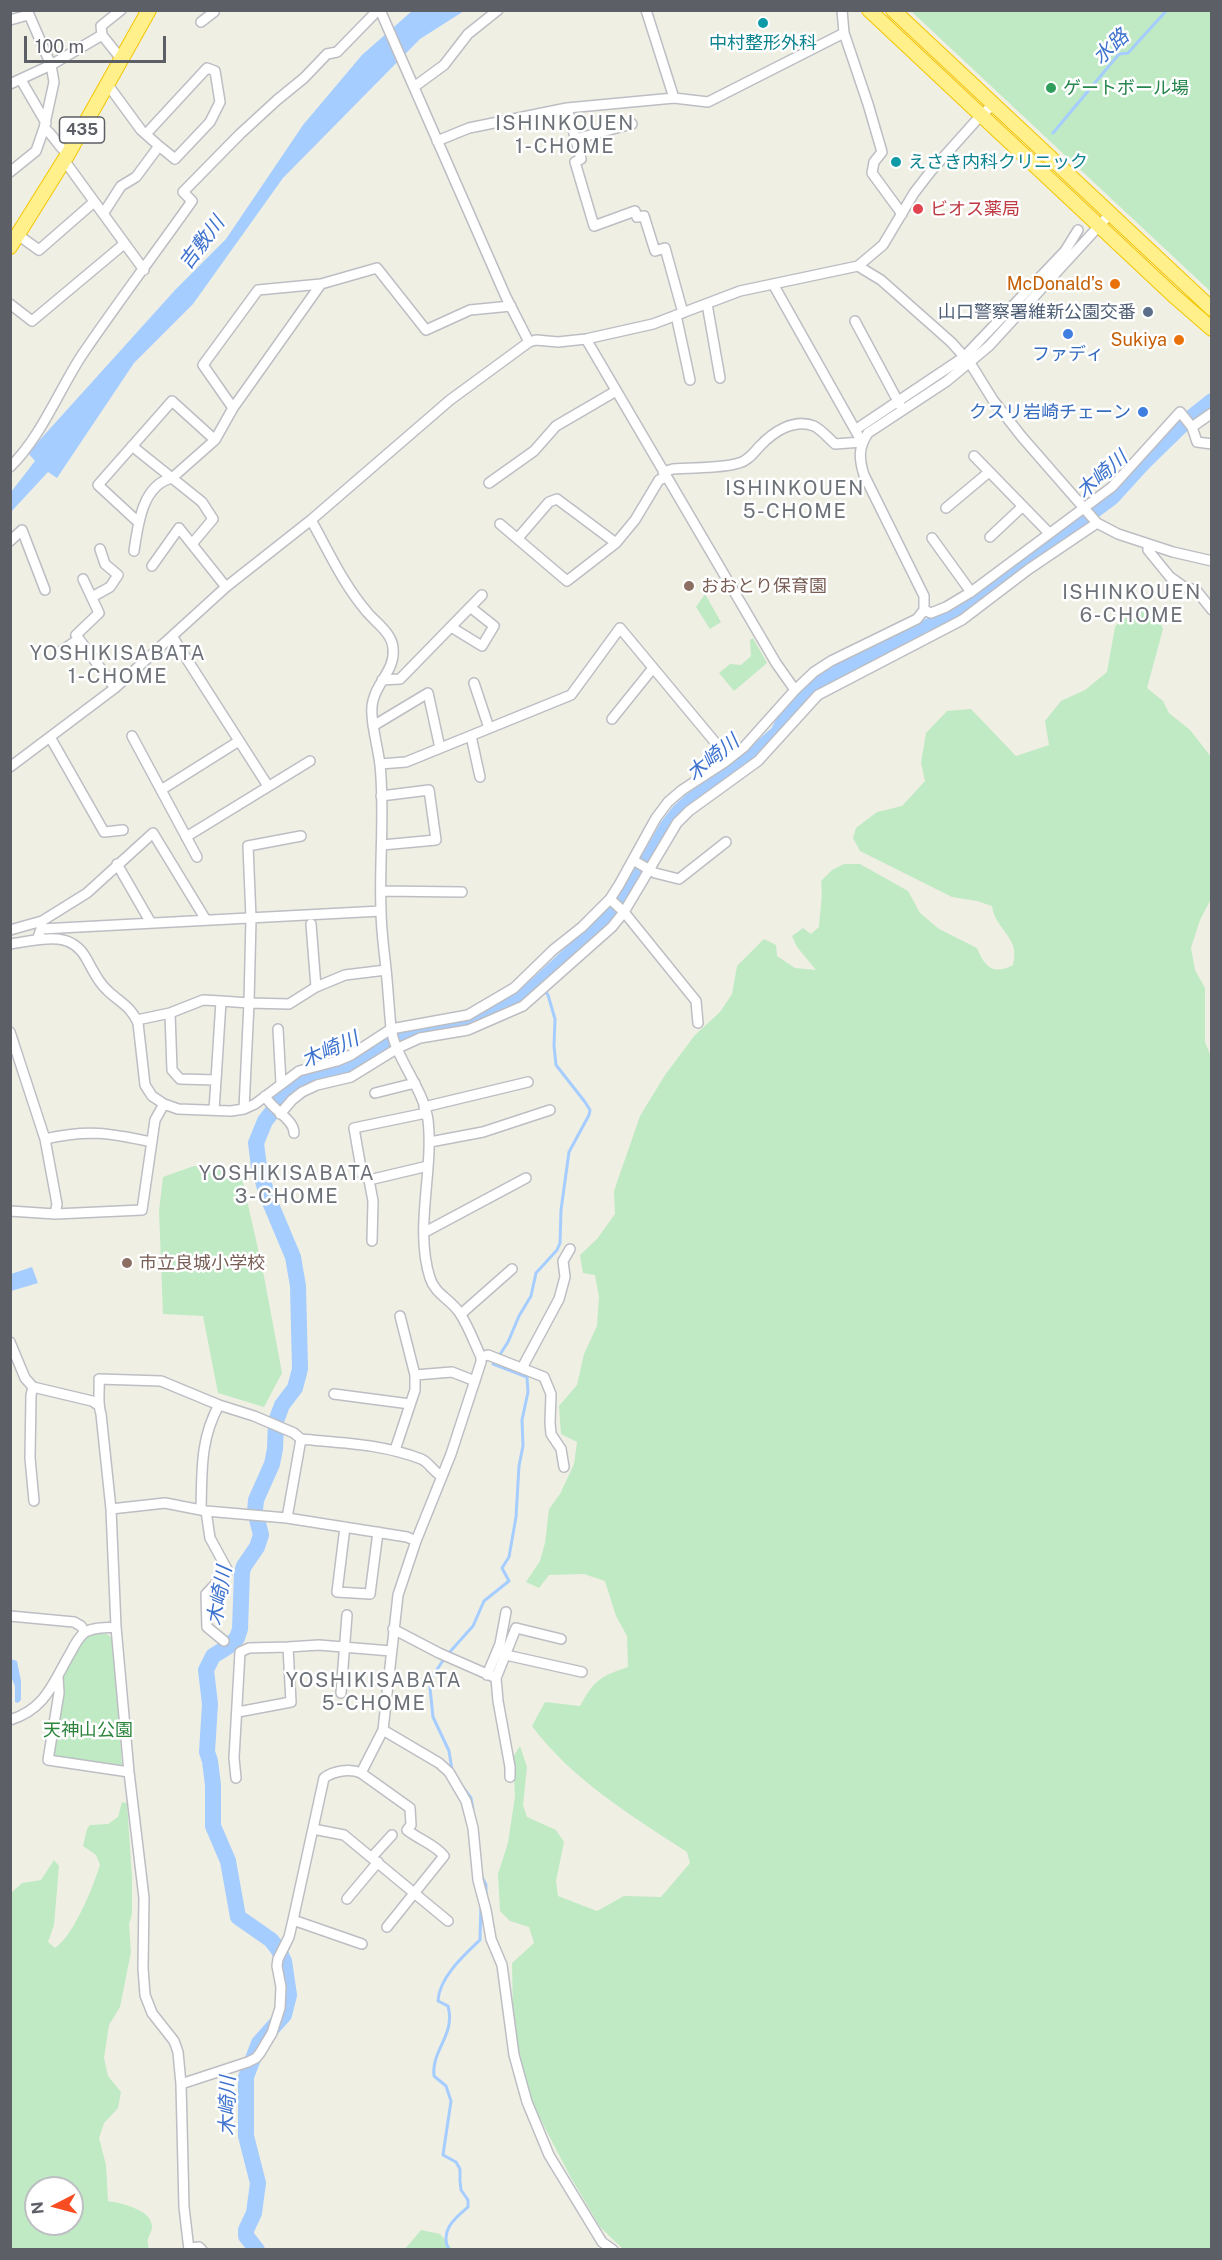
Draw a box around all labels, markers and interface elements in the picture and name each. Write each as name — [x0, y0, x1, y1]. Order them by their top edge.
marker: 中村整形外科 — [756, 16, 770, 30]
scale bar — [27, 24, 170, 62]
water label: 水路 — [1088, 25, 1134, 69]
place label: 中村整形外科 — [709, 32, 817, 54]
text: 100 m — [35, 36, 84, 57]
place label: ゲートボール場 — [1063, 77, 1189, 99]
marker: ゲートボール場 — [1044, 81, 1058, 95]
district label: ISHINKOUEN 1-CHOME — [495, 112, 635, 159]
road number: 435 — [60, 117, 104, 143]
place label: えさき内科クリニック — [908, 151, 1088, 173]
marker: えさき内科クリニック — [889, 155, 903, 169]
place label: ビオス薬局 — [930, 198, 1020, 220]
marker: ビオス薬局 — [911, 202, 925, 216]
water label: 吉敷川 — [174, 212, 230, 274]
place label: McDonald's — [1007, 273, 1103, 295]
marker: McDonald's — [1108, 277, 1122, 291]
place label: 山口警察署維新公園交番 — [938, 301, 1136, 323]
marker: 山口警察署維新公園交番 — [1141, 305, 1155, 319]
marker: ファディ — [1061, 327, 1075, 341]
place label: Sukiya — [1110, 329, 1167, 351]
marker: Sukiya — [1172, 333, 1186, 347]
place label: ファディ — [1032, 343, 1104, 365]
place label: クスリ岩崎チェーン — [969, 401, 1131, 423]
marker: クスリ岩崎チェーン — [1136, 405, 1150, 419]
water label: 木崎川 — [1071, 446, 1133, 504]
district label: ISHINKOUEN 5-CHOME — [725, 477, 865, 524]
place label: おおとり保育園 — [701, 575, 827, 597]
marker: おおとり保育園 — [682, 579, 696, 593]
district label: ISHINKOUEN 6-CHOME — [1062, 581, 1202, 628]
district label: YOSHIKISABATA 1-CHOME — [30, 642, 206, 689]
water label: 木崎川 — [682, 730, 744, 786]
water label: 木崎川 — [298, 1027, 362, 1073]
district label: YOSHIKISABATA 3-CHOME — [199, 1162, 375, 1209]
place label: 市立良城小学校 — [139, 1252, 265, 1274]
marker: 市立良城小学校 — [120, 1256, 134, 1270]
water label: 木崎川 — [203, 1564, 237, 1628]
district label: YOSHIKISABATA 5-CHOME — [286, 1669, 462, 1716]
park label: 天神山公園 — [43, 1719, 133, 1741]
water label: 木崎川 — [215, 2076, 241, 2136]
north arrow — [24, 2176, 84, 2236]
text: N — [27, 2201, 48, 2215]

